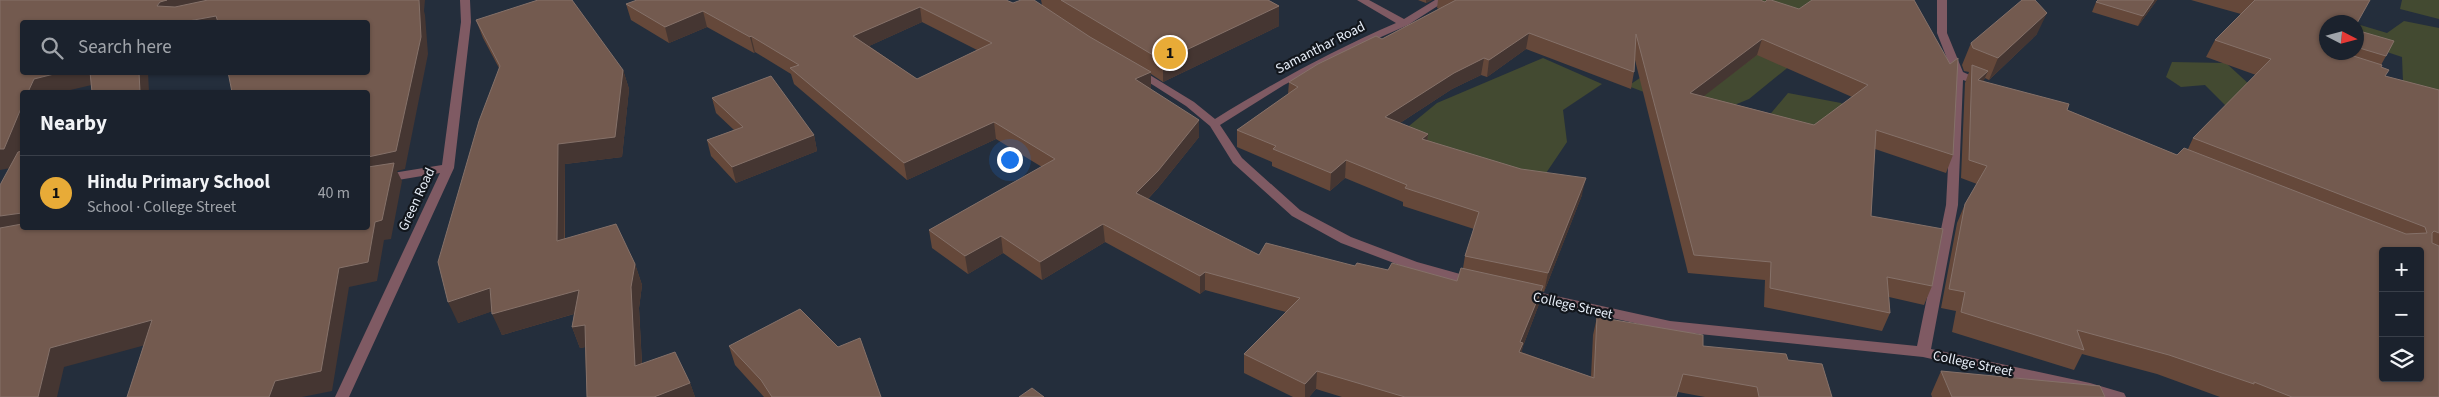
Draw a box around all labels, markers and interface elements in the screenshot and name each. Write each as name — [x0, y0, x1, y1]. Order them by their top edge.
north arrow — [2319, 15, 2364, 60]
street label: Samanthar Road — [1272, 17, 1369, 79]
search box — [20, 20, 370, 75]
icon: search — [38, 34, 66, 62]
text: Search here — [78, 34, 172, 61]
pin: 1 — [1154, 34, 1186, 72]
text: Nearby — [40, 108, 107, 138]
your location — [997, 147, 1023, 173]
street label: Green Road — [394, 164, 440, 234]
text: Hindu Primary School — [87, 169, 270, 196]
text: 1 — [52, 182, 60, 204]
text: 40 m — [318, 182, 350, 204]
text: School · College Street — [87, 196, 236, 218]
map controls — [2379, 247, 2424, 382]
button: + — [2379, 247, 2424, 292]
street label: College Street — [1531, 287, 1615, 325]
button: − — [2379, 292, 2424, 337]
button: layers — [2379, 337, 2424, 382]
street label: College Street — [1931, 346, 2015, 382]

